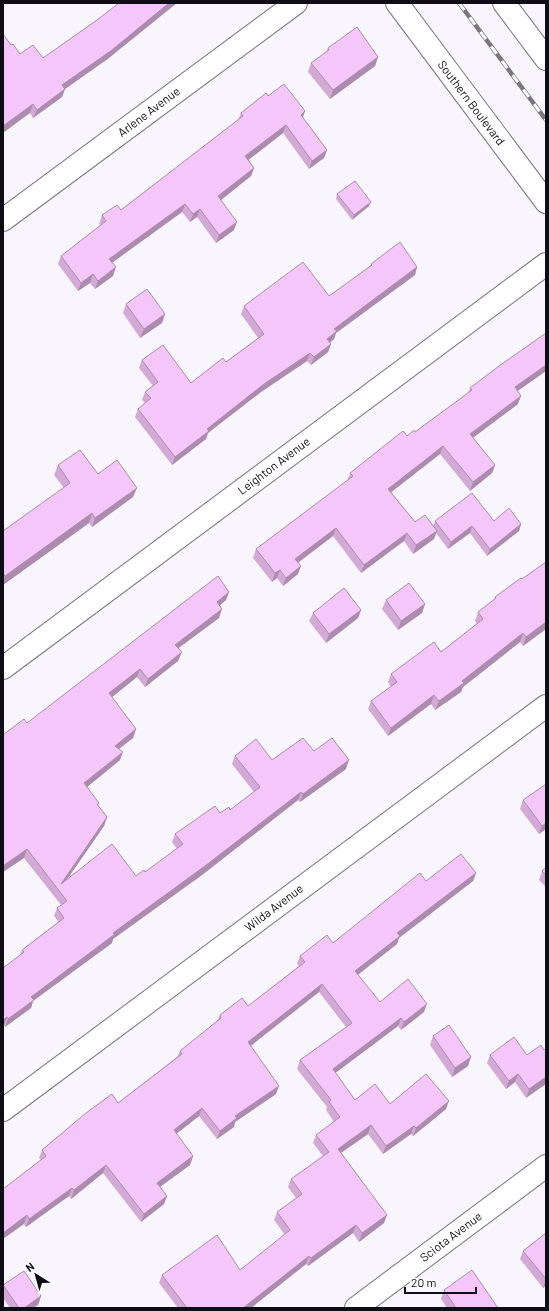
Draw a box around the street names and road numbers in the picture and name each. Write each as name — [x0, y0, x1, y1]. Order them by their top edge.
street label: Southern Boulevard — [435, 57, 508, 148]
street label: Arlene Avenue — [115, 83, 182, 139]
street label: Leighton Avenue — [234, 433, 312, 497]
street label: Wilda Avenue — [241, 881, 305, 934]
street label: Sciota Avenue — [417, 1208, 484, 1264]

